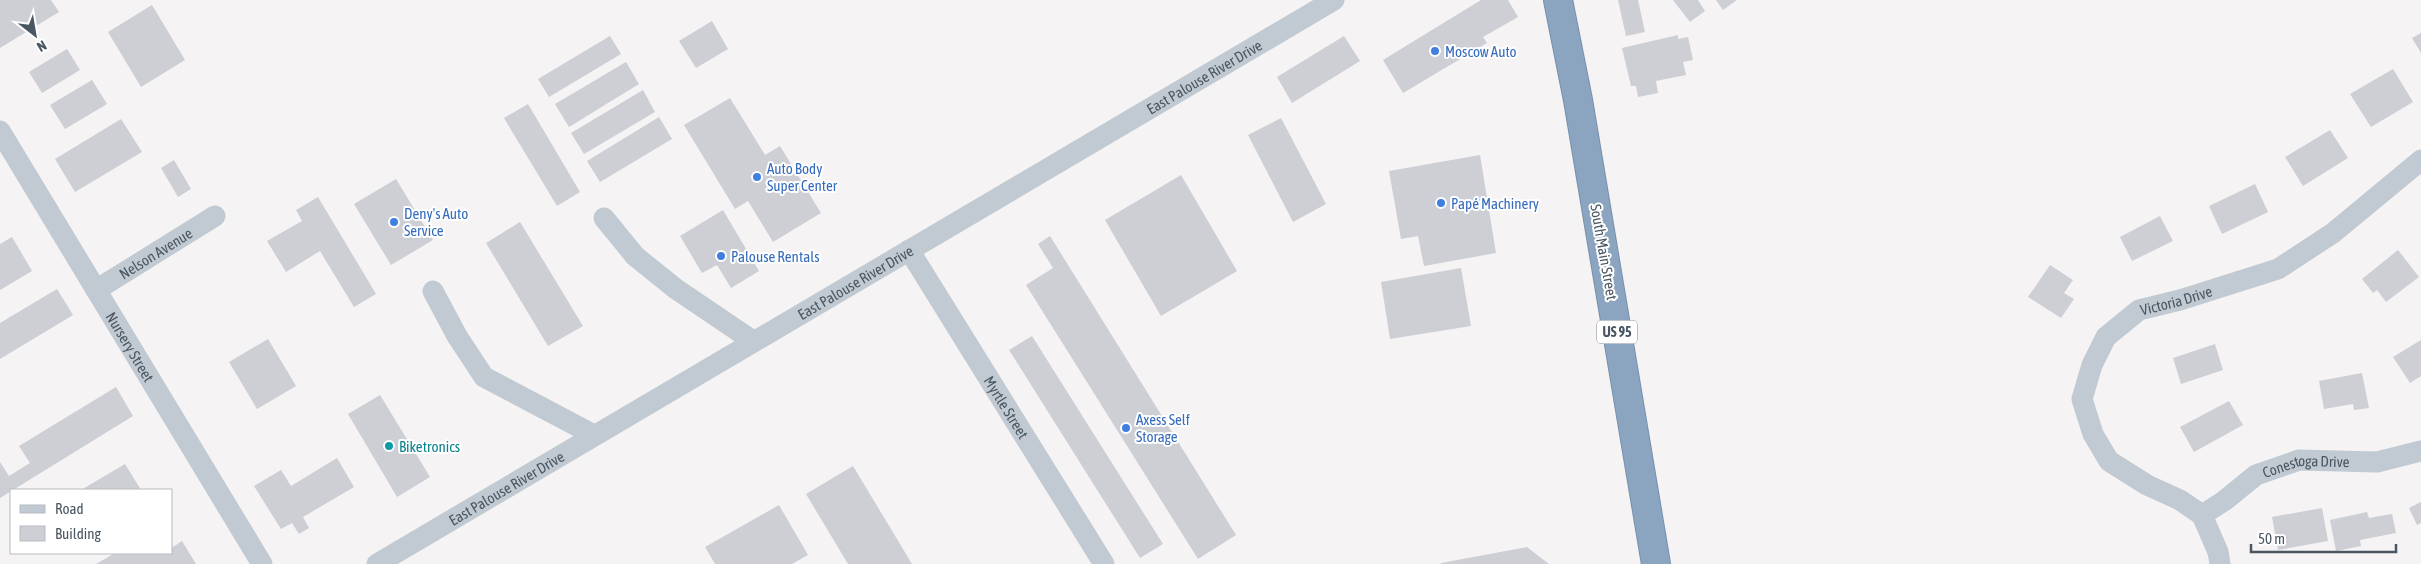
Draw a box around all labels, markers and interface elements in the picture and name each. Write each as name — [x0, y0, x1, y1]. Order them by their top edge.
north arrow — [10, 10, 60, 60]
street label: East Palouse River Drive — [1143, 36, 1265, 117]
text: N — [34, 37, 49, 55]
place label: Moscow Auto — [1445, 43, 1517, 60]
marker: Moscow Auto — [1429, 45, 1441, 57]
place label: Auto Body Super Center — [767, 160, 838, 194]
marker: Auto Body Super Center — [751, 171, 763, 183]
place label: Papé Machinery — [1451, 195, 1539, 212]
marker: Papé Machinery — [1435, 197, 1447, 209]
street label: South Main Street — [1587, 203, 1621, 301]
place label: Deny's Auto Service — [404, 205, 468, 239]
marker: Deny's Auto Service — [388, 216, 400, 228]
street label: Nelson Avenue — [116, 224, 195, 282]
street label: East Palouse River Drive — [794, 242, 916, 323]
place label: Palouse Rentals — [731, 248, 819, 265]
marker: Palouse Rentals — [715, 250, 727, 262]
street label: Victoria Drive — [2138, 282, 2214, 318]
street label: Nursery Street — [103, 309, 158, 385]
road number: US 95 — [1597, 321, 1637, 344]
street label: Myrtle Street — [981, 373, 1032, 442]
place label: Axess Self Storage — [1136, 411, 1190, 445]
marker: Axess Self Storage — [1120, 422, 1132, 434]
place label: Biketronics — [399, 438, 460, 455]
marker: Biketronics — [383, 440, 395, 452]
street label: East Palouse River Drive — [446, 447, 567, 528]
street label: Conestoga Drive — [2260, 451, 2350, 481]
legend — [10, 489, 172, 554]
text: Road — [55, 500, 84, 517]
scale bar — [2251, 522, 2396, 554]
text: Building — [55, 525, 101, 542]
text: 50 m — [2258, 530, 2285, 547]

